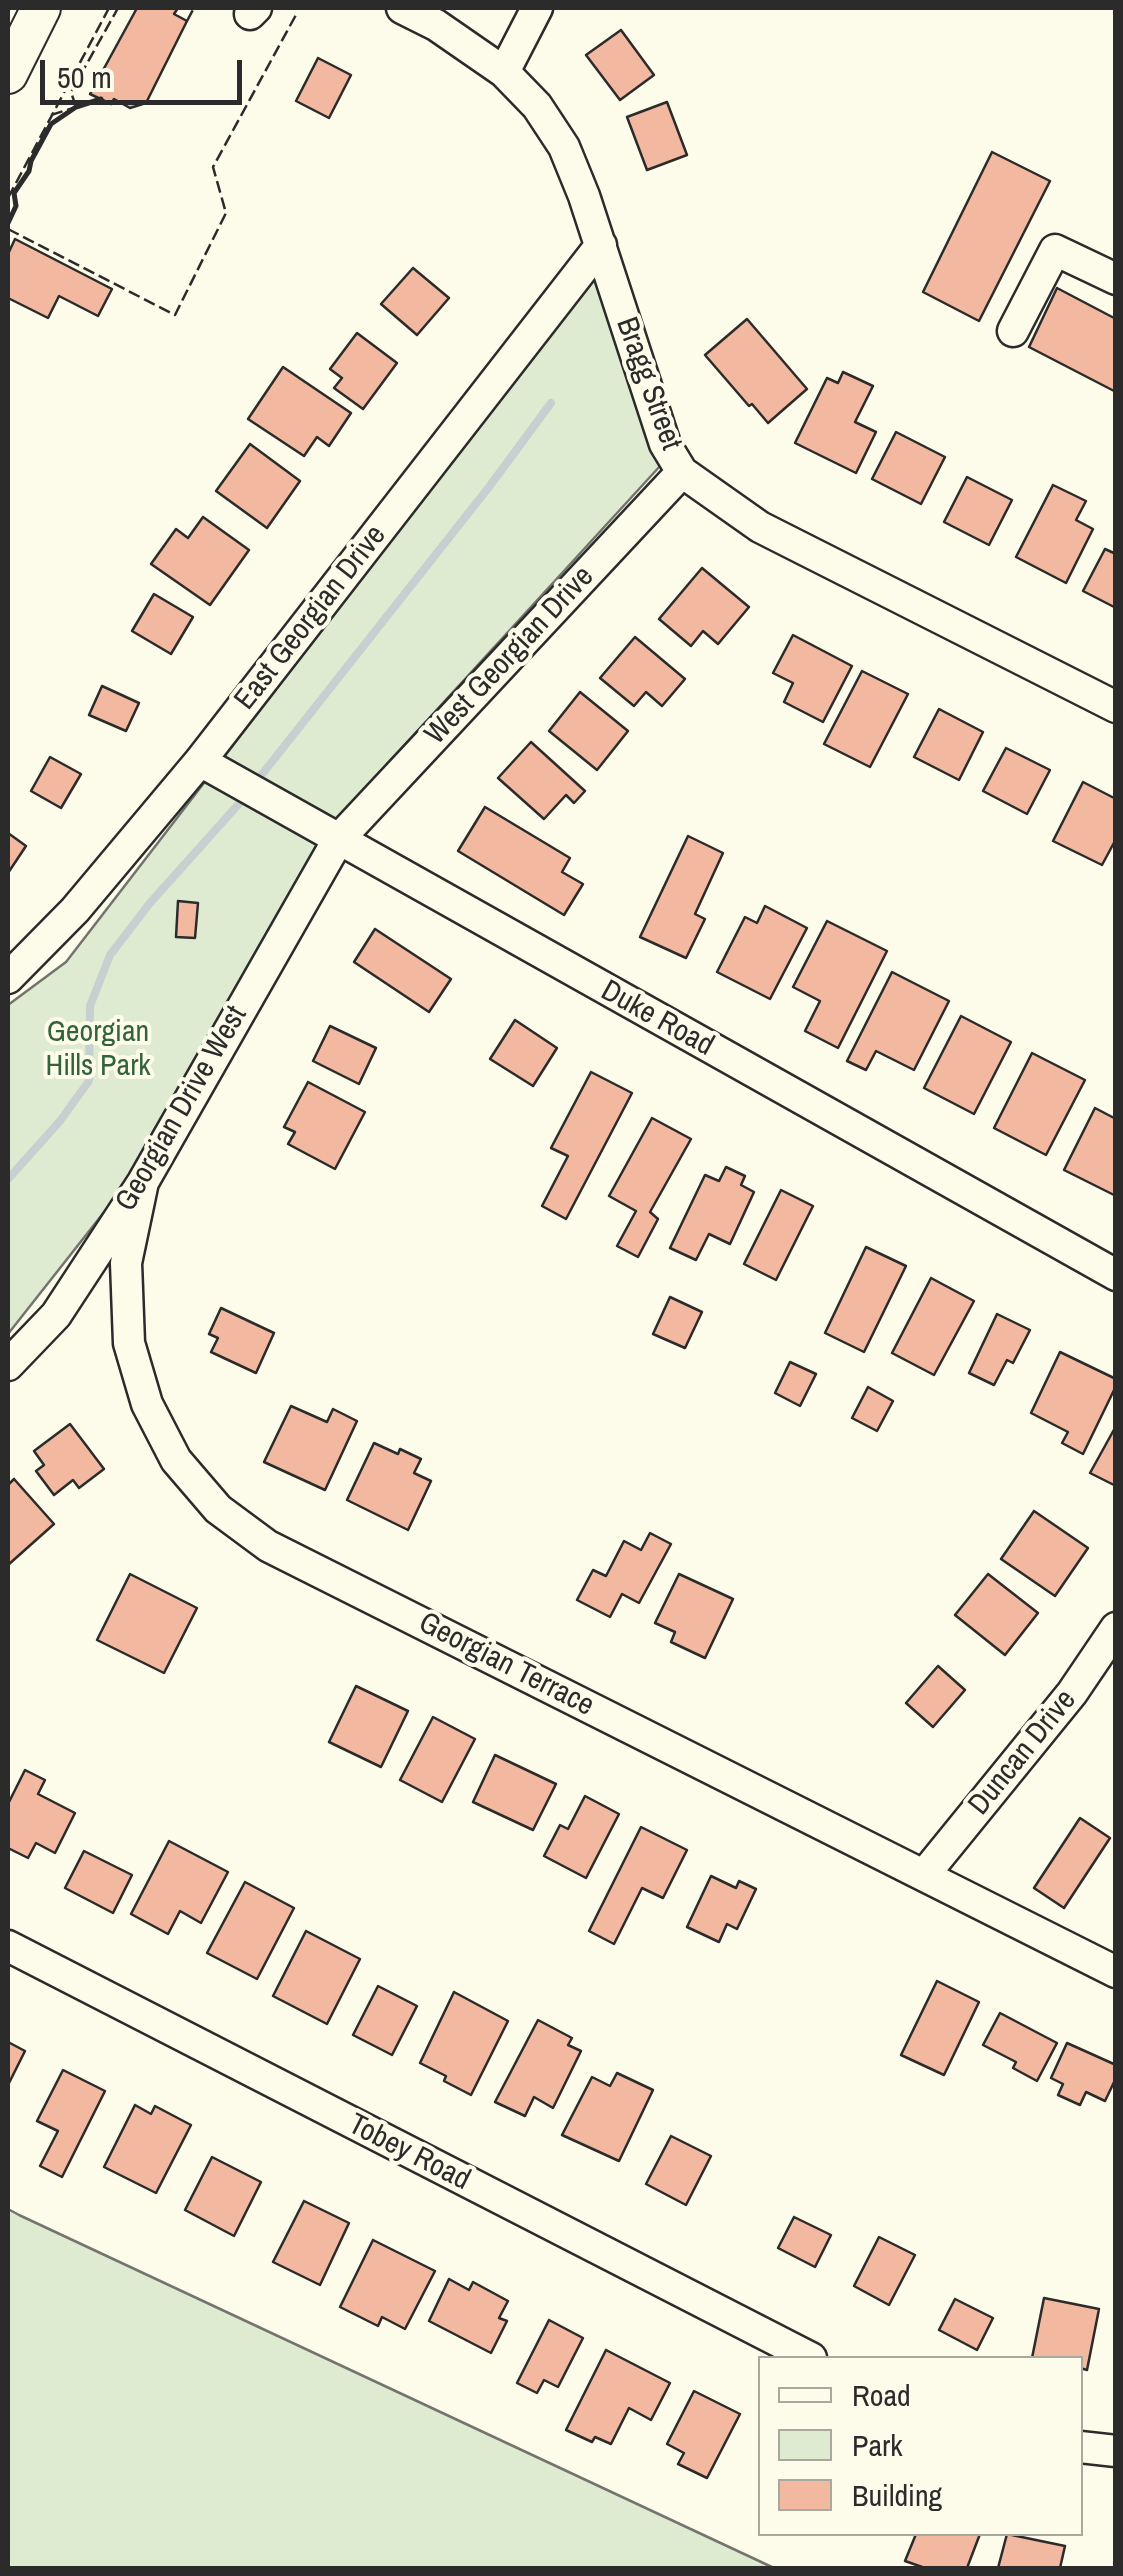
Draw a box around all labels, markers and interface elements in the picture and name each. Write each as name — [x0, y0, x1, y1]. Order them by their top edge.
scale bar — [45, 40, 248, 102]
text: 50 m — [57, 57, 112, 97]
street label: Bragg Street — [607, 313, 689, 455]
street label: East Georgian Drive — [228, 519, 394, 717]
street label: West Georgian Drive — [418, 559, 602, 753]
street label: Duke Road — [594, 973, 720, 1065]
street label: Georgian Drive West — [109, 1000, 255, 1218]
park label: Georgian Hills Park — [45, 1015, 151, 1086]
street label: Georgian Terrace — [413, 1606, 599, 1724]
street label: Duncan Drive — [962, 1683, 1084, 1823]
street label: Tobey Road — [342, 2107, 476, 2199]
legend — [758, 2356, 1083, 2536]
text: Road — [852, 2375, 911, 2415]
text: Park — [852, 2425, 903, 2465]
text: Building — [852, 2475, 942, 2515]

